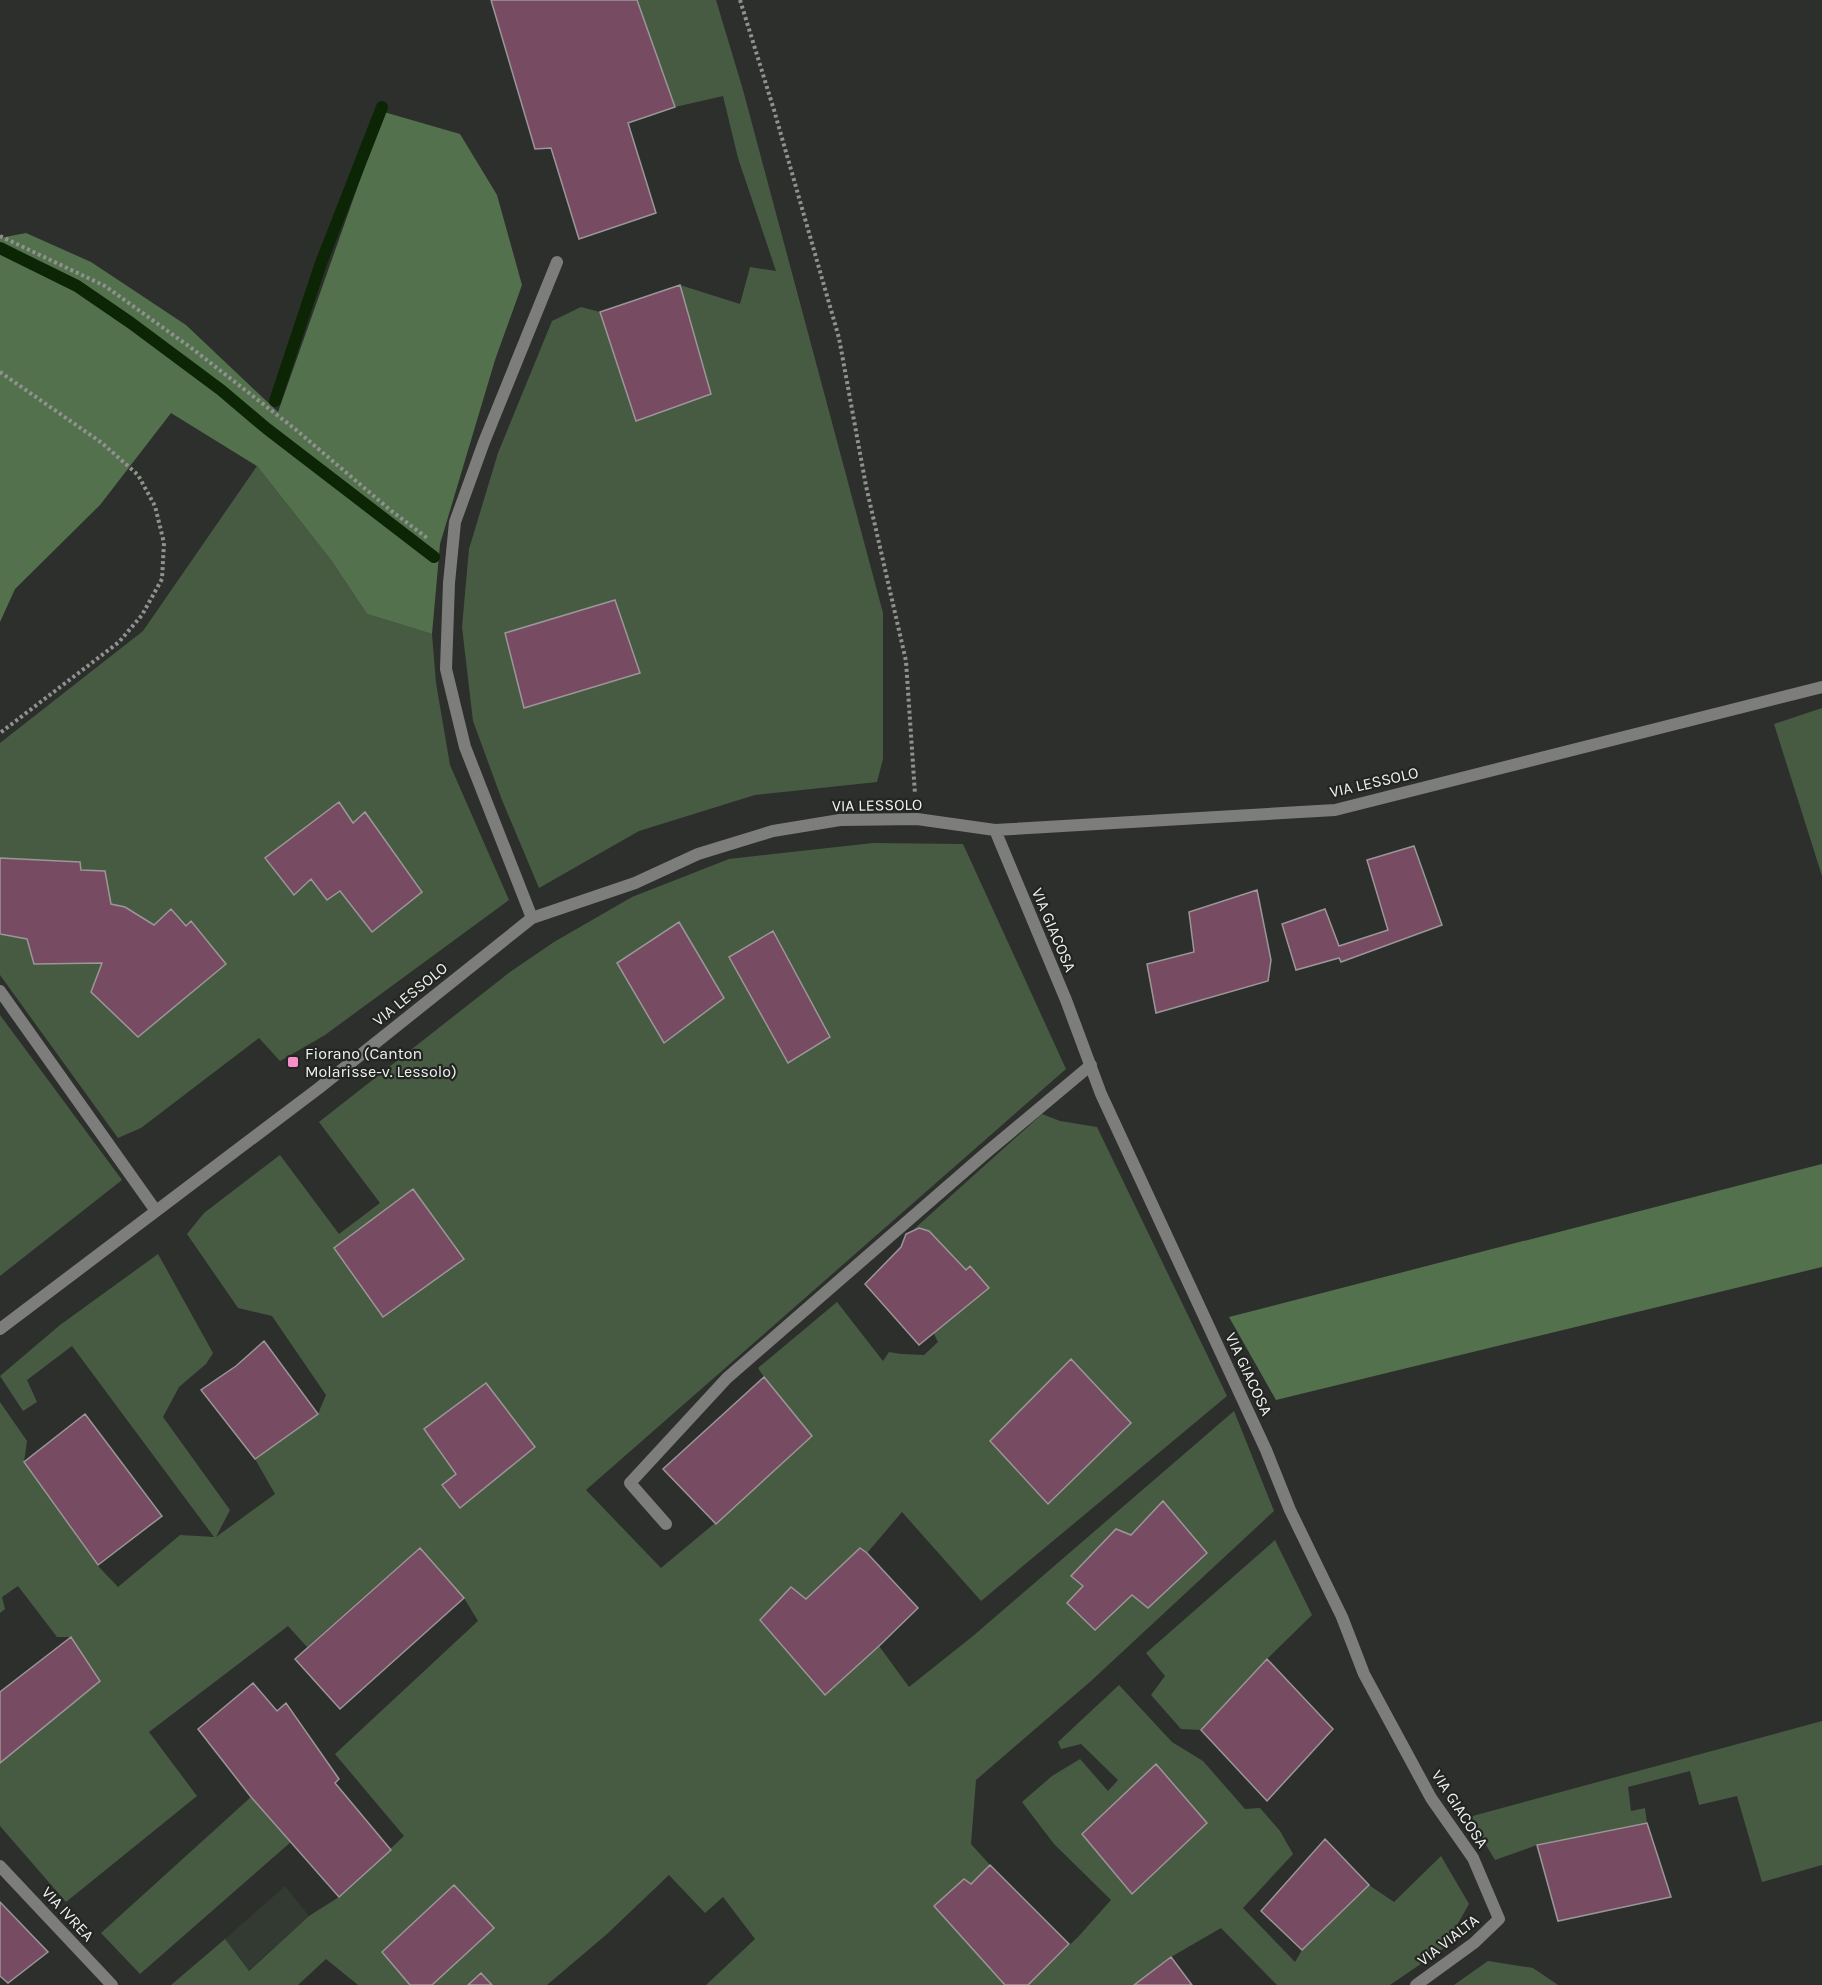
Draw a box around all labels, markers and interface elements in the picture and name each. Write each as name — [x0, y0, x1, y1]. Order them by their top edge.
street label: VIA LESSOLO — [1328, 763, 1420, 801]
street label: VIA LESSOLO — [832, 795, 922, 815]
street label: VIA GIACOSA — [1028, 885, 1080, 975]
street label: VIA LESSOLO — [369, 958, 451, 1030]
place label: Fiorano (Canton Molarisse-v. Lessolo) — [305, 1044, 457, 1081]
marker: Fiorano (Canton Molarisse-v. Lessolo) — [286, 1055, 300, 1069]
street label: VIA GIACOSA — [1221, 1329, 1277, 1419]
street label: VIA GIACOSA — [1428, 1766, 1492, 1852]
street label: VIA IVREA — [38, 1883, 98, 1945]
street label: VIA VIALTA — [1414, 1910, 1482, 1970]

